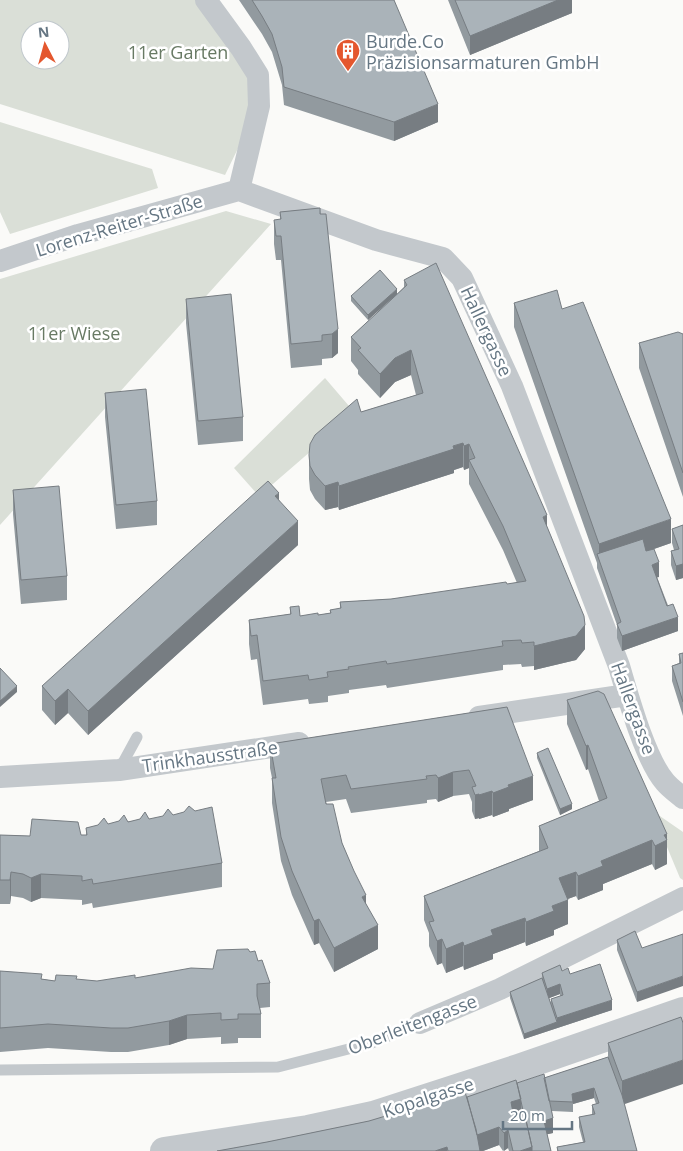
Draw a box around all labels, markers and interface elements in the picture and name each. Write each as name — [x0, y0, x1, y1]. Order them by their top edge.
north arrow — [20, 20, 70, 70]
text: N — [37, 22, 50, 42]
place label: Burde.Co Präzisionsarmaturen GmbH — [366, 29, 599, 74]
building icon: Burde.Co Präzisionsarmaturen GmbH — [335, 38, 361, 72]
park label: 11er Garten — [128, 40, 228, 64]
street label: Lorenz-Reiter-Straße — [33, 188, 205, 262]
street label: Hallergasse — [456, 282, 518, 380]
park label: 11er Wiese — [28, 321, 120, 345]
street label: Hallergasse — [606, 658, 662, 758]
street label: Trinkhausstraße — [141, 735, 279, 777]
street label: Oberleitengasse — [344, 988, 480, 1060]
street label: Kopalgasse — [379, 1071, 477, 1123]
scale bar — [503, 1098, 572, 1130]
text: 20 m — [510, 1105, 545, 1125]

